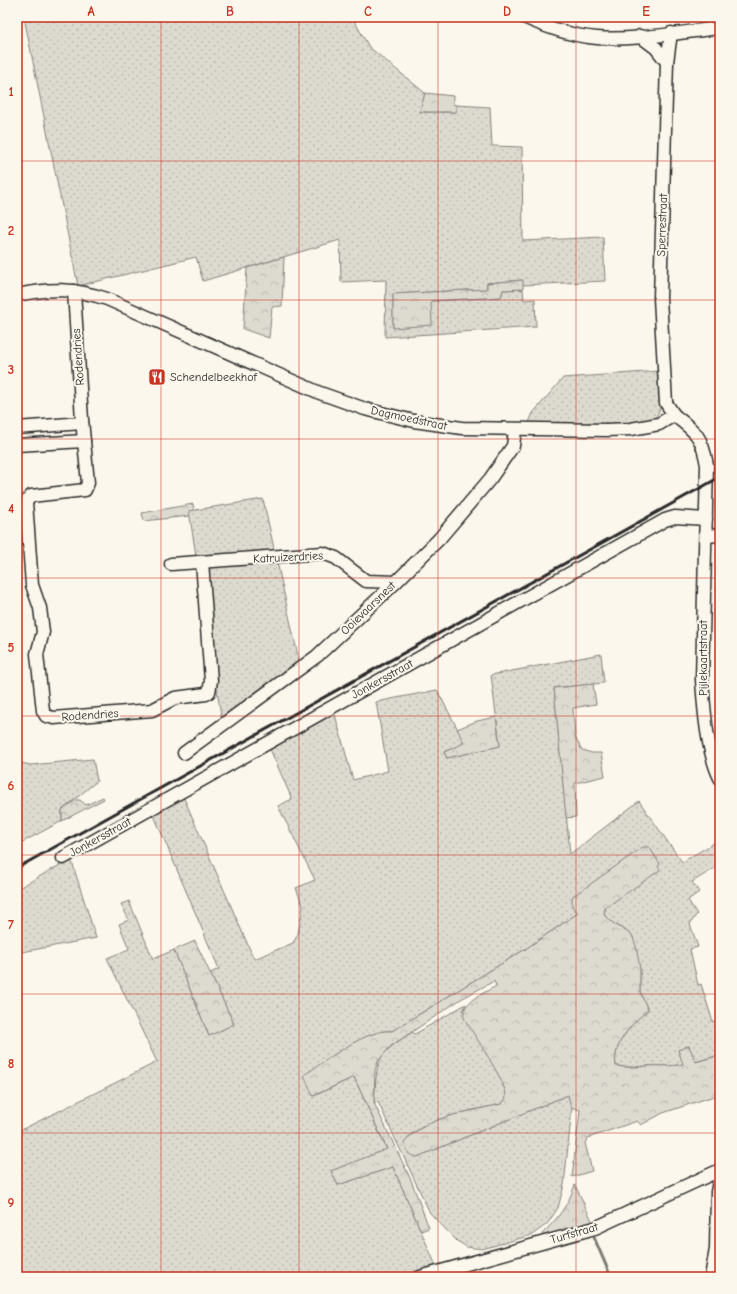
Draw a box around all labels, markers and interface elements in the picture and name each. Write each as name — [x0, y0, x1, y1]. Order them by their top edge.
text: A — [87, 4, 95, 19]
text: B — [226, 4, 234, 19]
text: C — [364, 4, 372, 19]
text: D — [503, 4, 511, 19]
text: E — [642, 4, 650, 19]
text: 1 — [8, 84, 14, 99]
street label: Sperrestraat — [654, 193, 670, 257]
text: 2 — [8, 223, 14, 238]
street label: Rodendries — [69, 328, 87, 386]
text: 3 — [8, 362, 14, 377]
restaurant icon: Schendelbeekhof — [147, 367, 167, 387]
place label: Schendelbeekhof — [170, 370, 257, 384]
street label: Dagmoedstraat — [370, 403, 449, 433]
text: 4 — [8, 501, 14, 516]
street label: Katruizerdries — [253, 548, 323, 566]
street label: Ooievaarsnest — [338, 578, 399, 638]
street label: Pijlekaartstraat — [696, 620, 710, 696]
text: 5 — [8, 640, 15, 655]
street label: Jonkersstraat — [349, 656, 416, 702]
street label: Rodendries — [61, 706, 119, 724]
text: 6 — [8, 778, 15, 793]
street label: Jonkersstraat — [67, 814, 134, 860]
text: 7 — [8, 917, 14, 932]
text: 8 — [8, 1056, 14, 1071]
text: 9 — [8, 1195, 15, 1210]
street label: Turfstraat — [548, 1219, 600, 1247]

